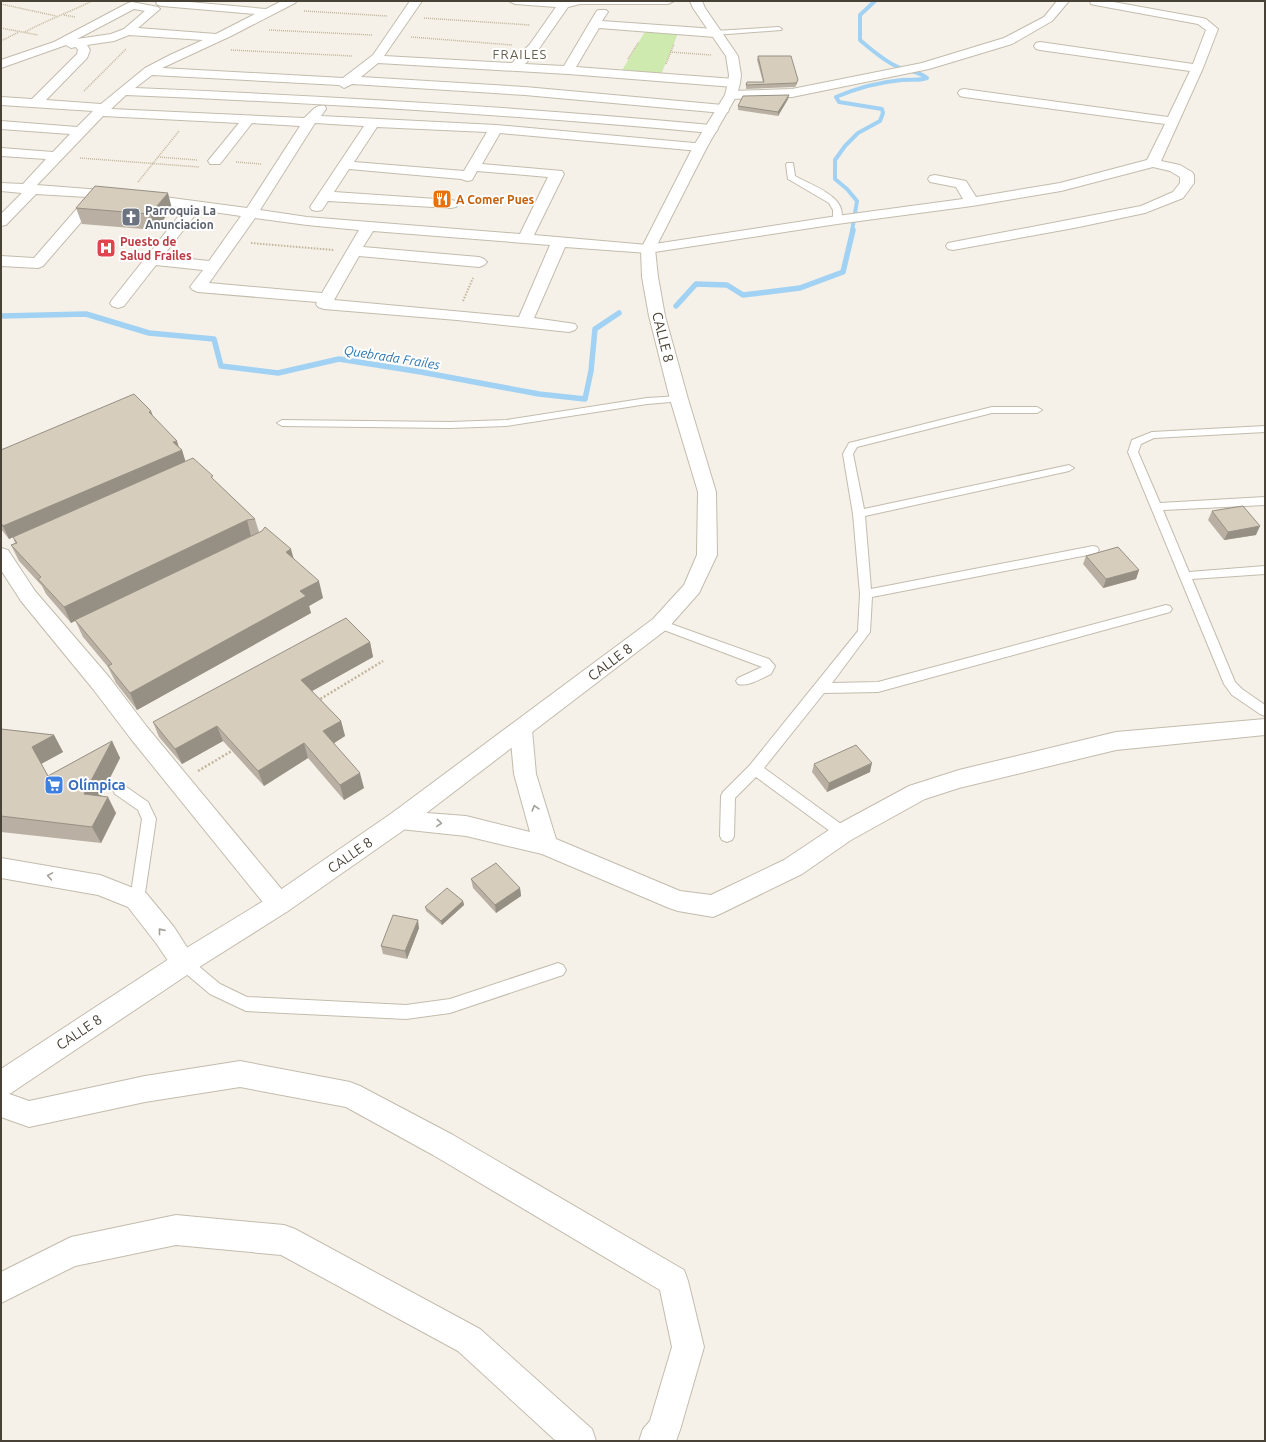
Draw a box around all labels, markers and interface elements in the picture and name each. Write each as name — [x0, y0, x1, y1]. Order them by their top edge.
district label: FRAILES — [493, 47, 547, 61]
restaurant icon: A Comer Pues — [431, 188, 453, 210]
place label: A Comer Pues — [456, 193, 535, 206]
place label: Parroquia La Anunciacion — [145, 204, 216, 231]
church icon: Parroquia La Anunciacion — [120, 206, 142, 228]
place label: Puesto de Salud Frailes — [120, 235, 192, 262]
hospital icon: Puesto de Salud Frailes — [95, 237, 117, 259]
street label: CALLE 8 — [649, 310, 677, 364]
water label: Quebrada Frailes — [343, 342, 442, 373]
street label: CALLE 8 — [585, 640, 635, 684]
supermarket icon: Olímpica — [43, 774, 65, 796]
place label: Olímpica — [68, 777, 126, 793]
one-way arrow — [531, 805, 540, 812]
one-way arrow — [435, 819, 442, 828]
street label: CALLE 8 — [324, 834, 376, 876]
one-way arrow — [46, 873, 53, 881]
one-way arrow — [159, 928, 166, 935]
street label: CALLE 8 — [53, 1011, 105, 1053]

